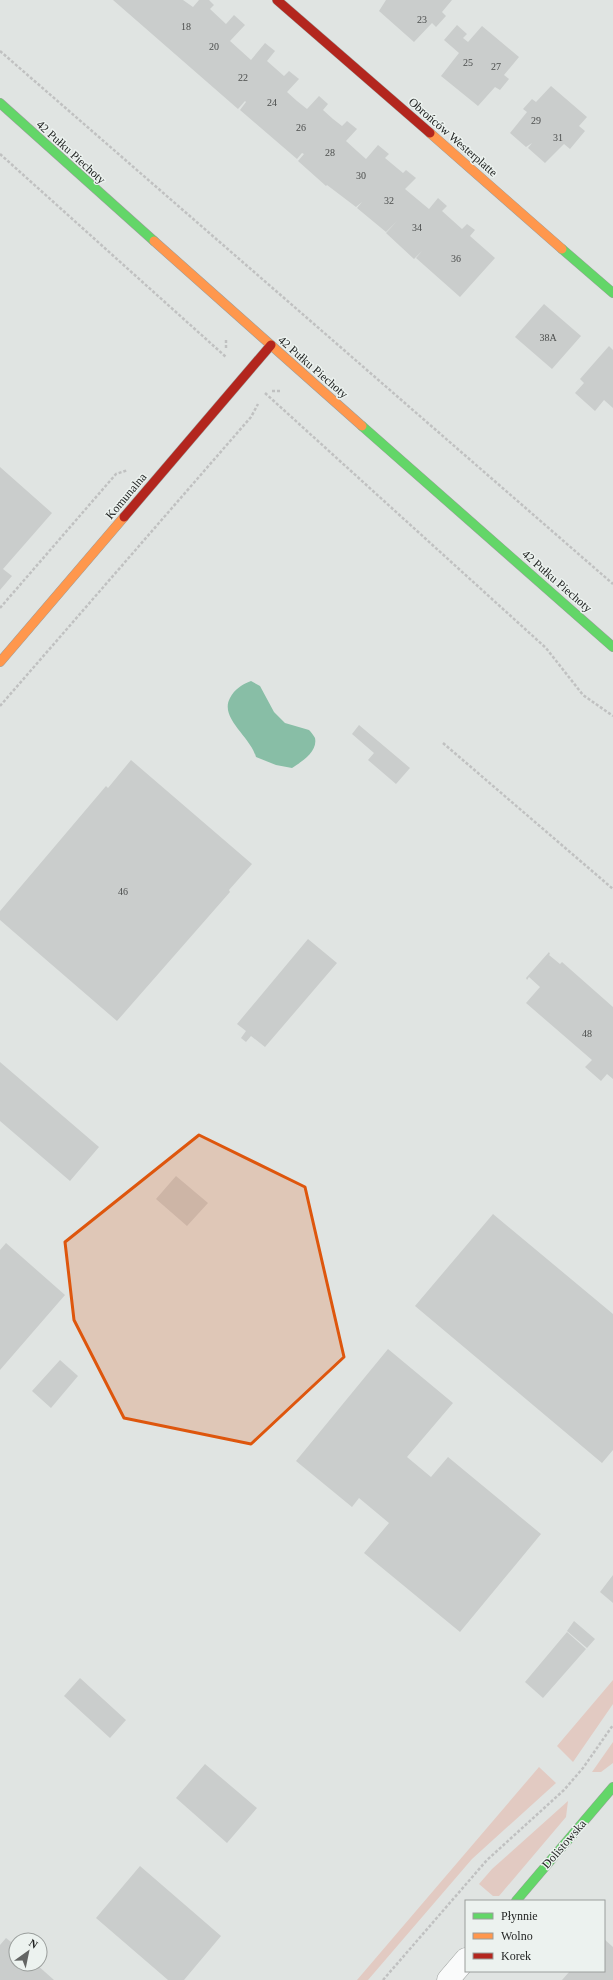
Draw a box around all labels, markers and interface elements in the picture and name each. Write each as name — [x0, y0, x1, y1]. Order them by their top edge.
house number: 23 — [417, 14, 427, 25]
house number: 18 — [181, 21, 191, 32]
house number: 20 — [209, 41, 219, 52]
house number: 25 — [463, 57, 473, 68]
house number: 27 — [491, 61, 501, 72]
house number: 22 — [238, 72, 248, 83]
street label: Obrońców Westerplatte — [406, 95, 500, 179]
house number: 24 — [267, 97, 277, 108]
house number: 29 — [531, 115, 541, 126]
street label: 42 Pułku Piechoty — [34, 117, 108, 187]
house number: 26 — [296, 122, 306, 133]
house number: 31 — [553, 132, 563, 143]
house number: 28 — [325, 147, 335, 158]
house number: 30 — [356, 170, 366, 181]
house number: 32 — [384, 195, 394, 206]
house number: 34 — [412, 222, 422, 233]
house number: 36 — [451, 253, 461, 264]
house number: 38A — [539, 332, 557, 343]
street label: 42 Pułku Piechoty — [275, 333, 351, 401]
street label: Komunalna — [103, 470, 150, 522]
street label: 42 Pułku Piechoty — [519, 547, 595, 615]
house number: 46 — [118, 886, 128, 897]
house number: 48 — [582, 1028, 592, 1039]
street label: Dolistowska — [539, 1816, 589, 1871]
legend — [465, 1900, 605, 1972]
text: Płynnie — [501, 1909, 538, 1923]
text: Wolno — [501, 1929, 533, 1943]
north arrow — [8, 1932, 48, 1972]
text: N — [27, 1936, 40, 1951]
text: Korek — [501, 1949, 531, 1963]

